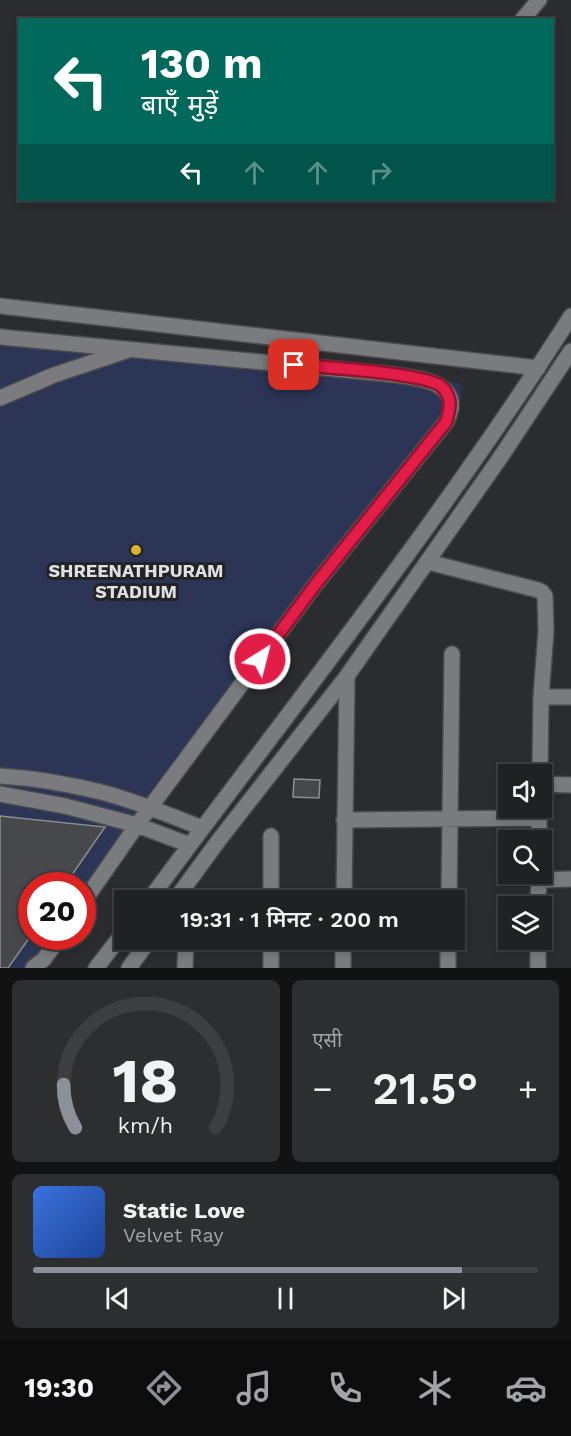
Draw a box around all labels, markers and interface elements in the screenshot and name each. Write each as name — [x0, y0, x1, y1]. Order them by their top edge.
text: 130 m — [141, 39, 263, 88]
icon: left — [42, 42, 120, 120]
text: बाएँ मुड़ें — [141, 89, 218, 121]
icon: left — [175, 156, 208, 189]
icon: ahead — [238, 156, 271, 189]
icon: ahead — [301, 156, 334, 189]
icon: right — [364, 156, 397, 189]
pin — [268, 339, 319, 390]
icon: arrive — [277, 348, 310, 381]
marker: SHREENATHPURAM STADIUM — [129, 543, 143, 557]
place label: SHREENATHPURAM STADIUM — [49, 560, 224, 602]
position arrow — [228, 627, 292, 691]
map controls — [498, 764, 552, 950]
button: sound — [498, 764, 552, 818]
button: search — [498, 830, 552, 884]
speed limit sign: 20 — [18, 872, 96, 950]
button: layers — [498, 896, 552, 950]
text: 19:31 · 1 मिनट · 200 m — [180, 907, 399, 932]
text: एसी — [313, 1028, 342, 1052]
text: 18 — [113, 1044, 179, 1117]
text: 21.5° — [372, 1062, 478, 1115]
text: − — [313, 1069, 332, 1108]
text: + — [518, 1069, 538, 1108]
text: km/h — [118, 1113, 173, 1138]
text: Static Love — [123, 1198, 245, 1223]
text: Velvet Ray — [123, 1223, 224, 1247]
icon: previous — [101, 1282, 134, 1315]
icon: pause — [269, 1282, 302, 1315]
icon: next — [437, 1282, 470, 1315]
icon: directions — [143, 1367, 185, 1409]
icon: music — [233, 1367, 275, 1409]
icon: phone — [324, 1367, 366, 1409]
icon: climate — [414, 1367, 456, 1409]
icon: car — [505, 1367, 547, 1409]
text: 19:30 — [24, 1372, 94, 1404]

